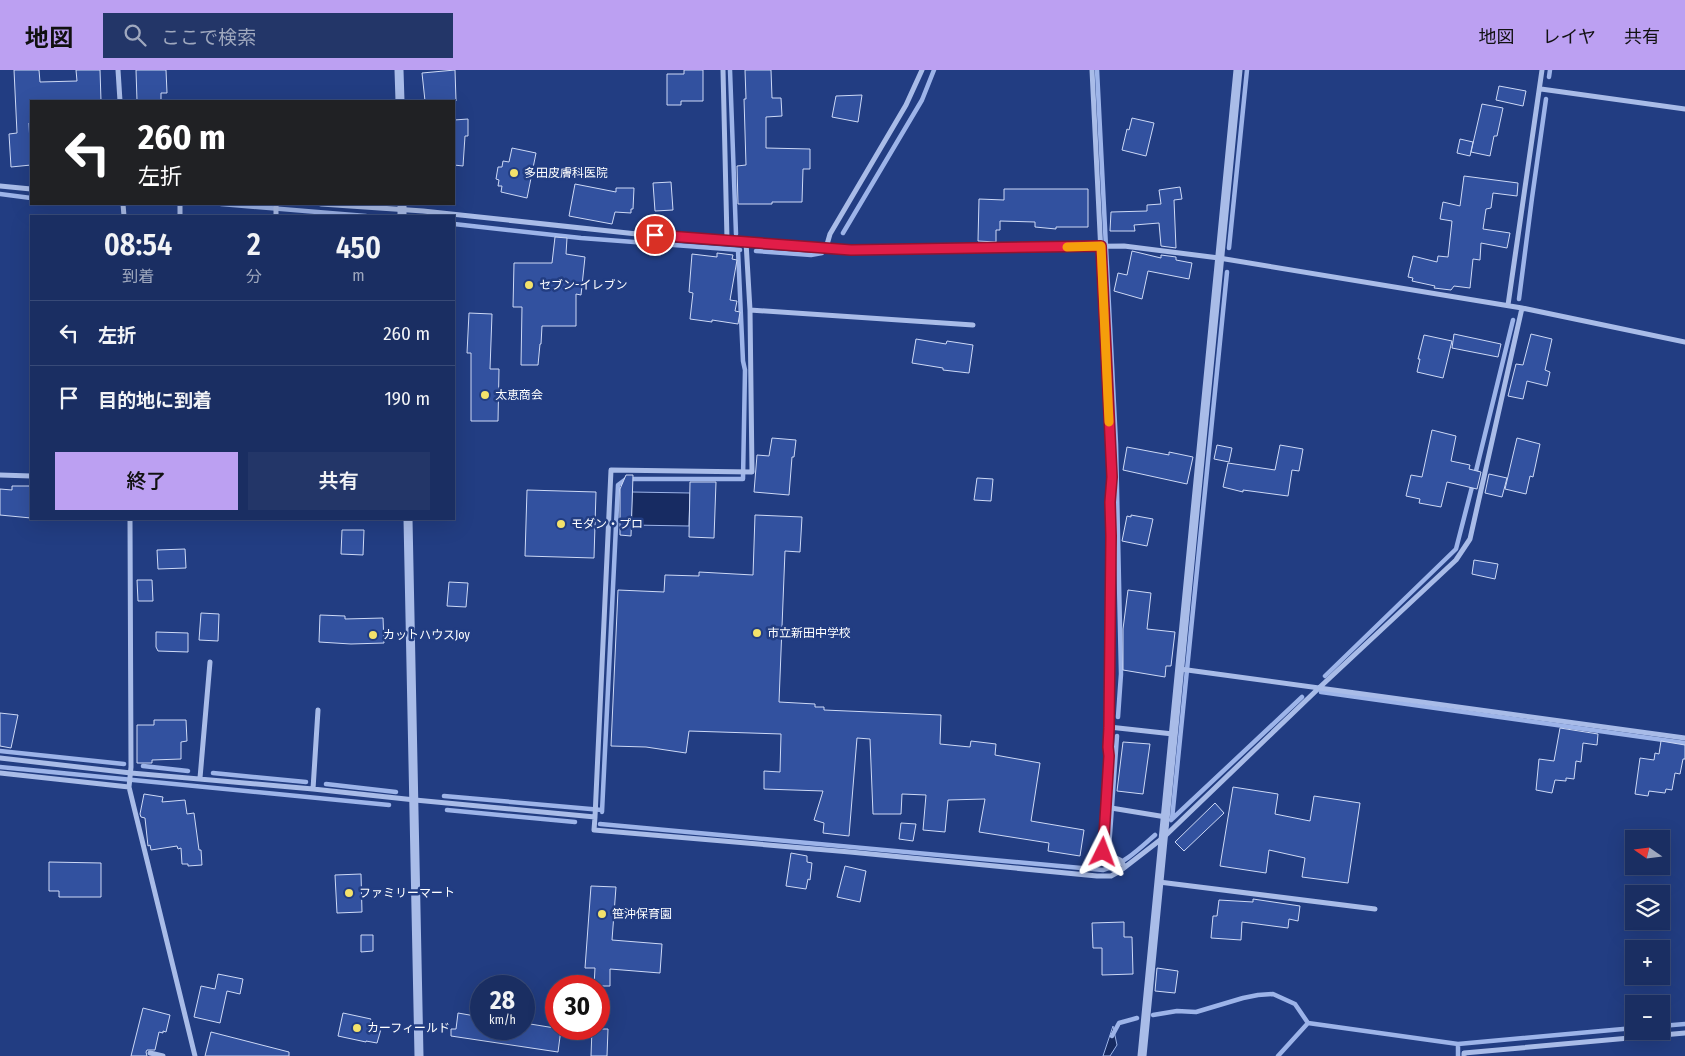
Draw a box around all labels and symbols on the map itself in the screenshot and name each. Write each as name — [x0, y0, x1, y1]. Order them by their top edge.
place label: 多田皮膚科医院 — [524, 166, 608, 180]
marker: 多田皮膚科医院 — [508, 167, 520, 179]
pin — [634, 214, 676, 256]
place label: セブン-イレブン — [539, 278, 627, 292]
marker: セブン-イレブン — [523, 279, 535, 291]
place label: 太恵商会 — [495, 388, 543, 402]
marker: 太恵商会 — [479, 389, 491, 401]
place label: モダン・プロ — [571, 517, 643, 531]
marker: モダン・プロ — [555, 518, 567, 530]
place label: 市立新田中学校 — [767, 626, 851, 640]
marker: 市立新田中学校 — [751, 627, 763, 639]
place label: カットハウスJoy — [383, 628, 471, 642]
marker: カットハウスJoy — [367, 629, 379, 641]
position arrow — [1076, 825, 1128, 877]
north arrow — [1625, 830, 1670, 875]
place label: ファミリーマート — [359, 886, 455, 900]
marker: ファミリーマート — [343, 887, 355, 899]
place label: 笹沖保育園 — [612, 907, 672, 921]
marker: 笹沖保育園 — [596, 908, 608, 920]
speed limit sign: 30 — [545, 975, 610, 1040]
place label: カーフィールド — [367, 1021, 450, 1035]
marker: カーフィールド — [351, 1022, 363, 1034]

